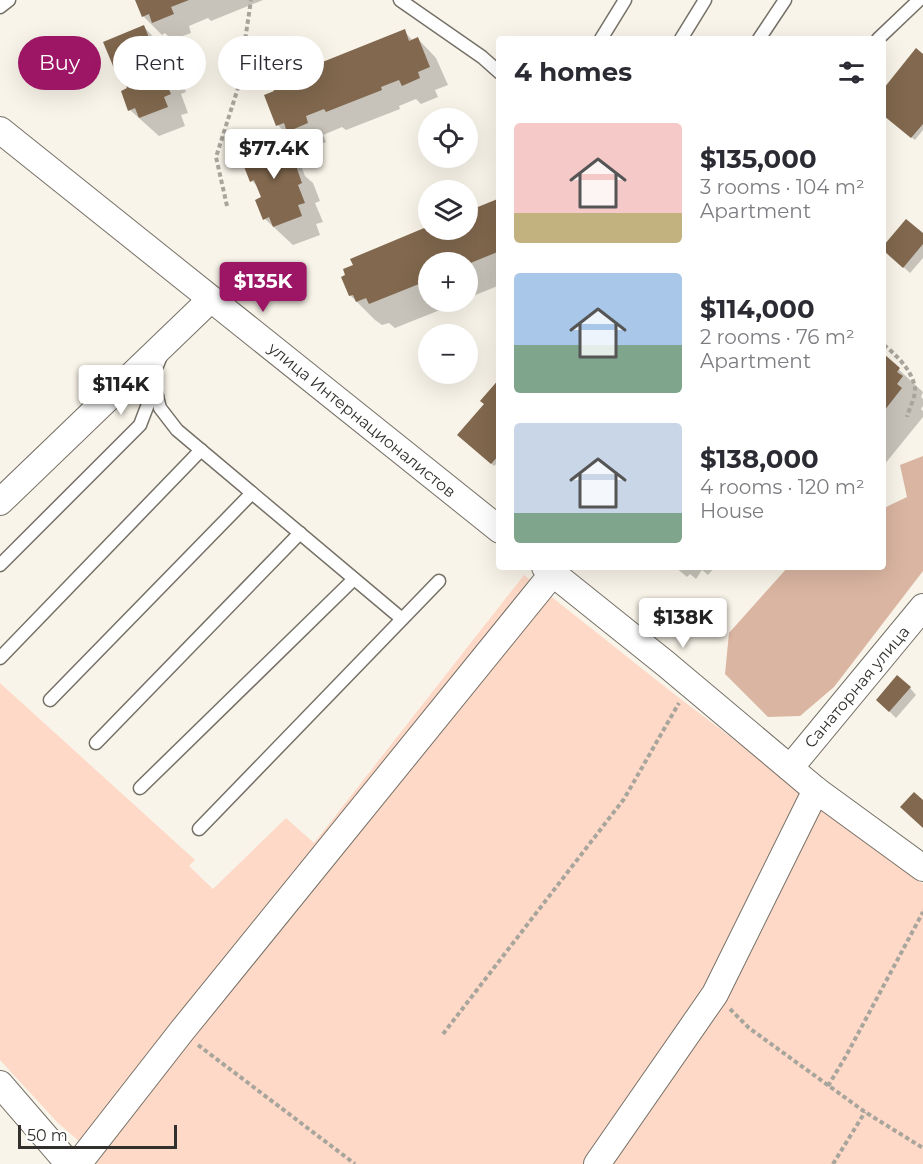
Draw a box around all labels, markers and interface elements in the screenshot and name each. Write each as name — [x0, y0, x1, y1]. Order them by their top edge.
chip: Buy — [18, 36, 101, 90]
chip: Rent — [113, 36, 206, 90]
chip: Filters — [218, 36, 324, 90]
text: 4 homes — [514, 56, 632, 88]
icon: filters — [835, 56, 868, 89]
map controls — [418, 108, 478, 384]
button: locate — [418, 108, 478, 168]
pin: $77.4K — [225, 129, 323, 180]
text: $77.4K — [239, 136, 309, 160]
text: $135,000 — [700, 143, 817, 175]
icon: home — [562, 147, 634, 219]
text: 3 rooms · 104 m² — [700, 175, 865, 199]
button: layers — [418, 180, 478, 240]
text: Apartment — [700, 199, 811, 223]
button: + — [418, 252, 478, 312]
pin: $135K — [221, 262, 305, 313]
text: $135K — [234, 269, 292, 293]
text: $114,000 — [700, 293, 815, 325]
icon: home — [562, 297, 634, 369]
button: − — [418, 324, 478, 384]
text: 2 rooms · 76 m² — [700, 325, 855, 349]
street label: улица Интернационалистов — [264, 338, 460, 502]
text: Apartment — [700, 349, 811, 373]
pin: $114K — [79, 365, 163, 416]
text: $114K — [93, 372, 149, 396]
text: $138,000 — [700, 443, 819, 475]
icon: home — [562, 447, 634, 519]
text: 4 rooms · 120 m² — [700, 475, 865, 499]
text: House — [700, 499, 764, 523]
pin: $138K — [641, 598, 725, 649]
text: $138K — [653, 605, 713, 629]
street label: Санаторная улица — [801, 622, 913, 752]
scale bar — [18, 1122, 177, 1150]
text: 50 m — [27, 1126, 68, 1145]

